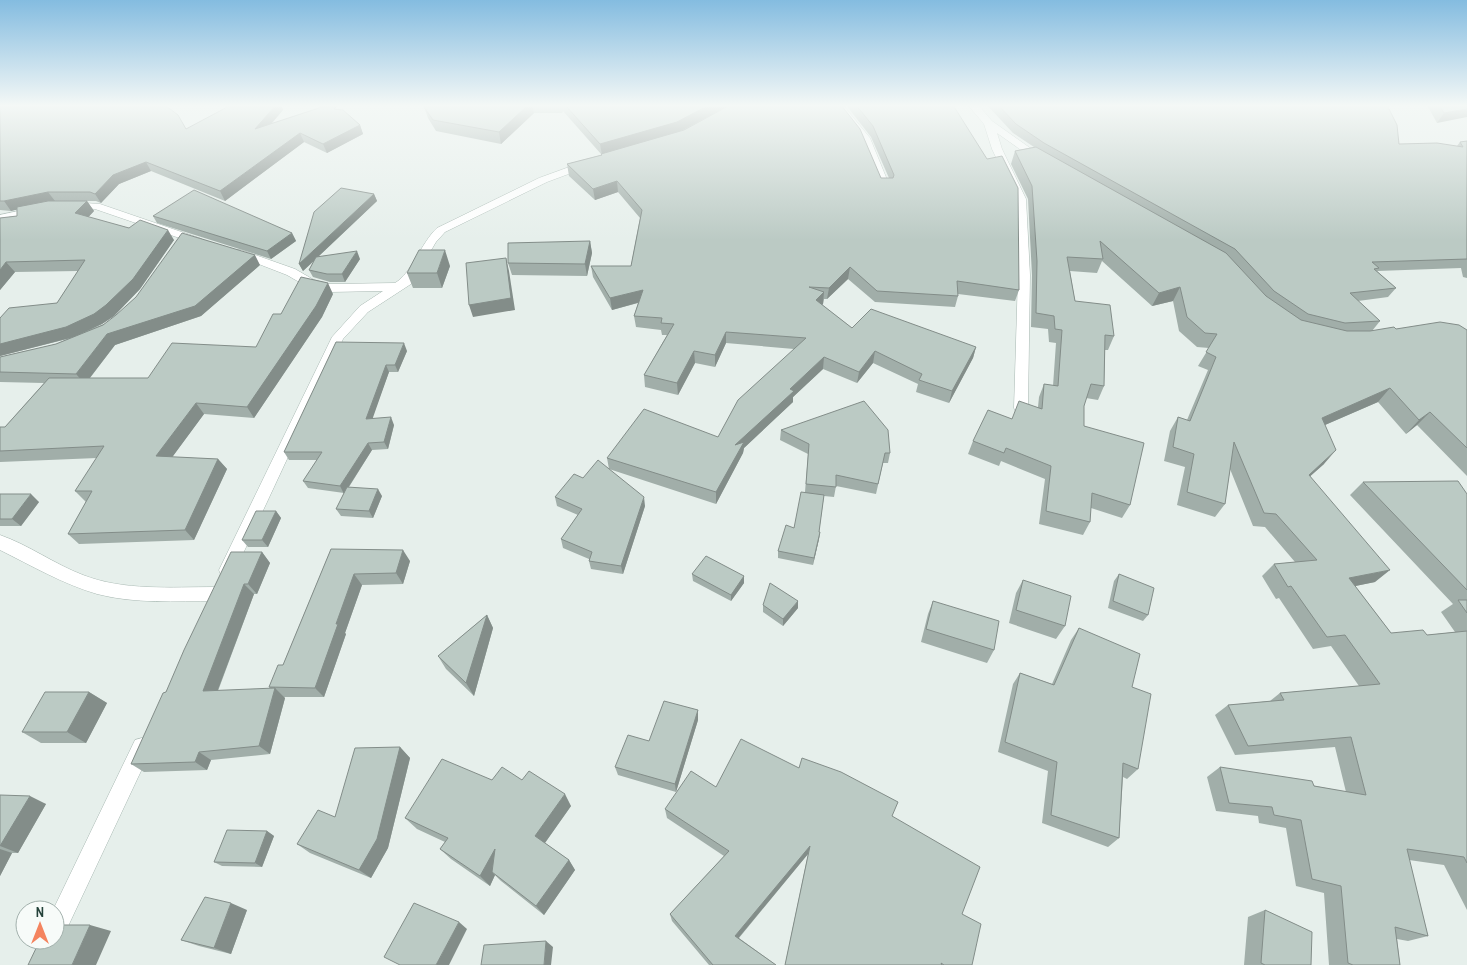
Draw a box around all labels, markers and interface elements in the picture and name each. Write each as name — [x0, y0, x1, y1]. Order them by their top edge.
north arrow — [15, 900, 65, 950]
text: N — [36, 903, 44, 921]

